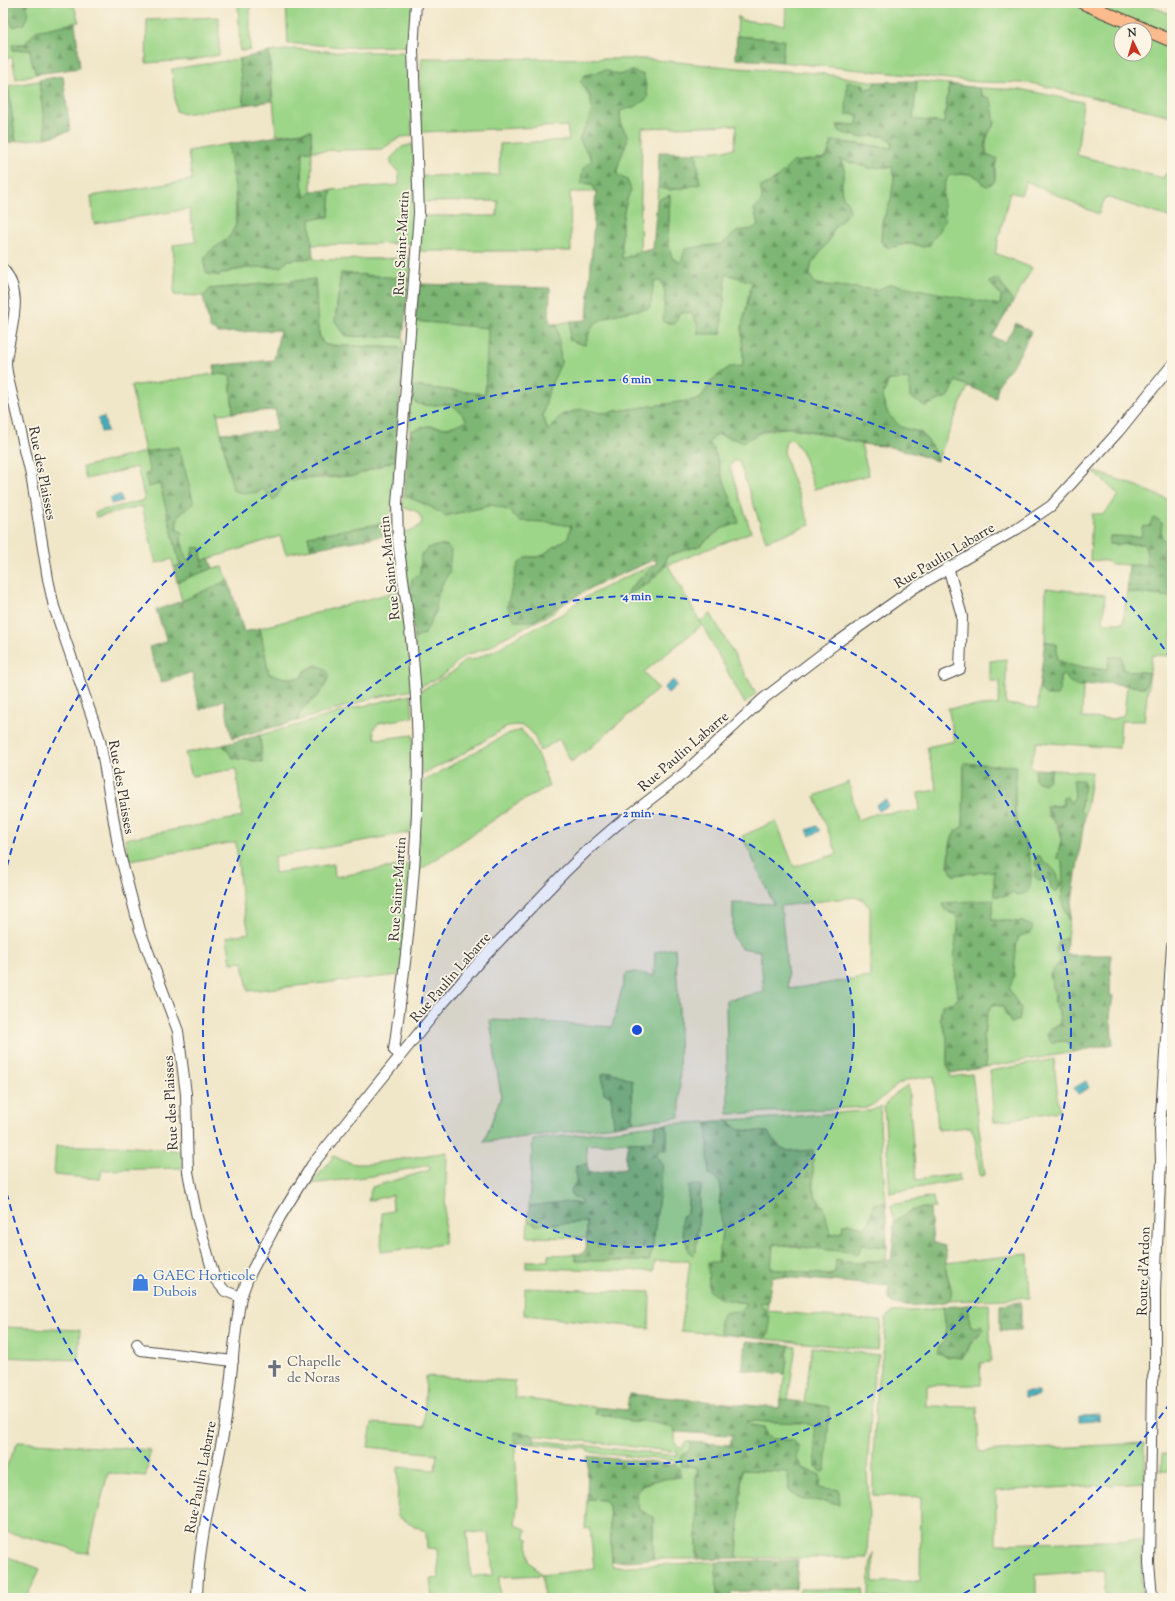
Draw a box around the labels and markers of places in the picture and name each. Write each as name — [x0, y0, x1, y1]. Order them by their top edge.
centre of rings — [630, 1023, 644, 1037]
place label: GAEC Horticole Dubois — [153, 1267, 255, 1303]
shop icon: GAEC Horticole Dubois — [130, 1273, 150, 1293]
place label: Chapelle de Noras — [287, 1353, 341, 1389]
church icon: Chapelle de Noras — [264, 1359, 284, 1379]

